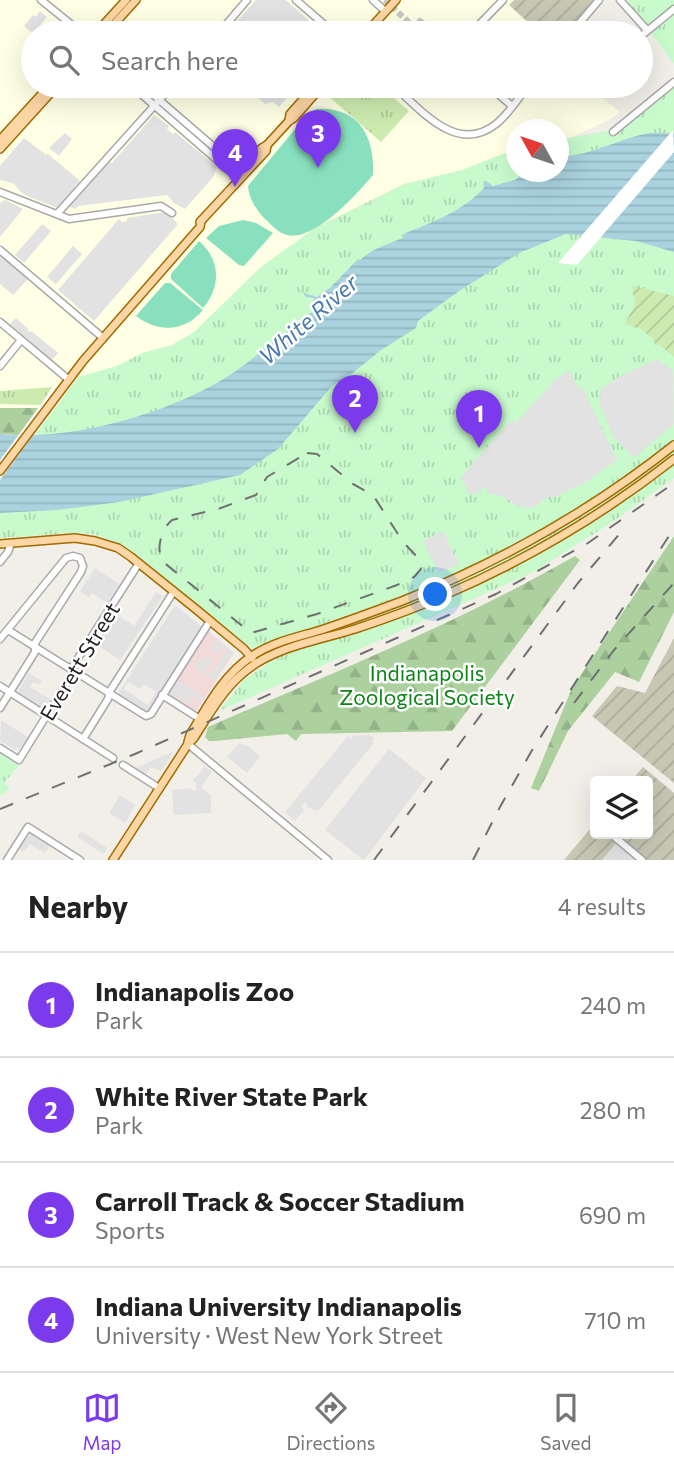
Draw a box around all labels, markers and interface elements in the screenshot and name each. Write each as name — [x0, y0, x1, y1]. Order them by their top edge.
search box — [21, 21, 653, 98]
icon: search — [45, 41, 83, 79]
text: Search here — [101, 44, 239, 75]
pin: 3 — [295, 110, 341, 168]
north arrow — [506, 119, 569, 182]
pin: 4 — [212, 129, 258, 187]
water label: White River — [253, 268, 364, 370]
pin: 2 — [332, 375, 378, 433]
pin: 1 — [456, 390, 502, 448]
your location — [418, 577, 452, 611]
street label: Everett Street — [34, 597, 124, 725]
park label: Indianapolis Zoological Society — [339, 660, 515, 709]
map controls — [590, 776, 653, 839]
button: layers — [590, 776, 653, 839]
text: Nearby — [28, 887, 128, 924]
text: 4 results — [558, 892, 646, 920]
text: Indianapolis Zoo — [95, 975, 294, 1006]
text: 1 — [46, 991, 56, 1019]
text: 240 m — [580, 991, 646, 1019]
text: Park — [95, 1006, 143, 1034]
text: White River State Park — [95, 1080, 368, 1111]
text: 2 — [44, 1096, 58, 1124]
text: 280 m — [580, 1096, 646, 1124]
text: Park — [95, 1111, 143, 1139]
text: Carroll Track & Soccer Stadium — [95, 1185, 465, 1216]
text: 3 — [44, 1201, 58, 1229]
text: 690 m — [579, 1201, 646, 1229]
text: Sports — [95, 1216, 165, 1244]
text: Indiana University Indianapolis — [95, 1290, 462, 1321]
text: 4 — [44, 1306, 58, 1334]
text: 710 m — [585, 1306, 646, 1334]
text: University · West New York Street — [95, 1321, 443, 1349]
tab: Map — [82, 1389, 122, 1454]
tab: Directions — [286, 1389, 376, 1454]
tab: Saved — [540, 1389, 592, 1454]

